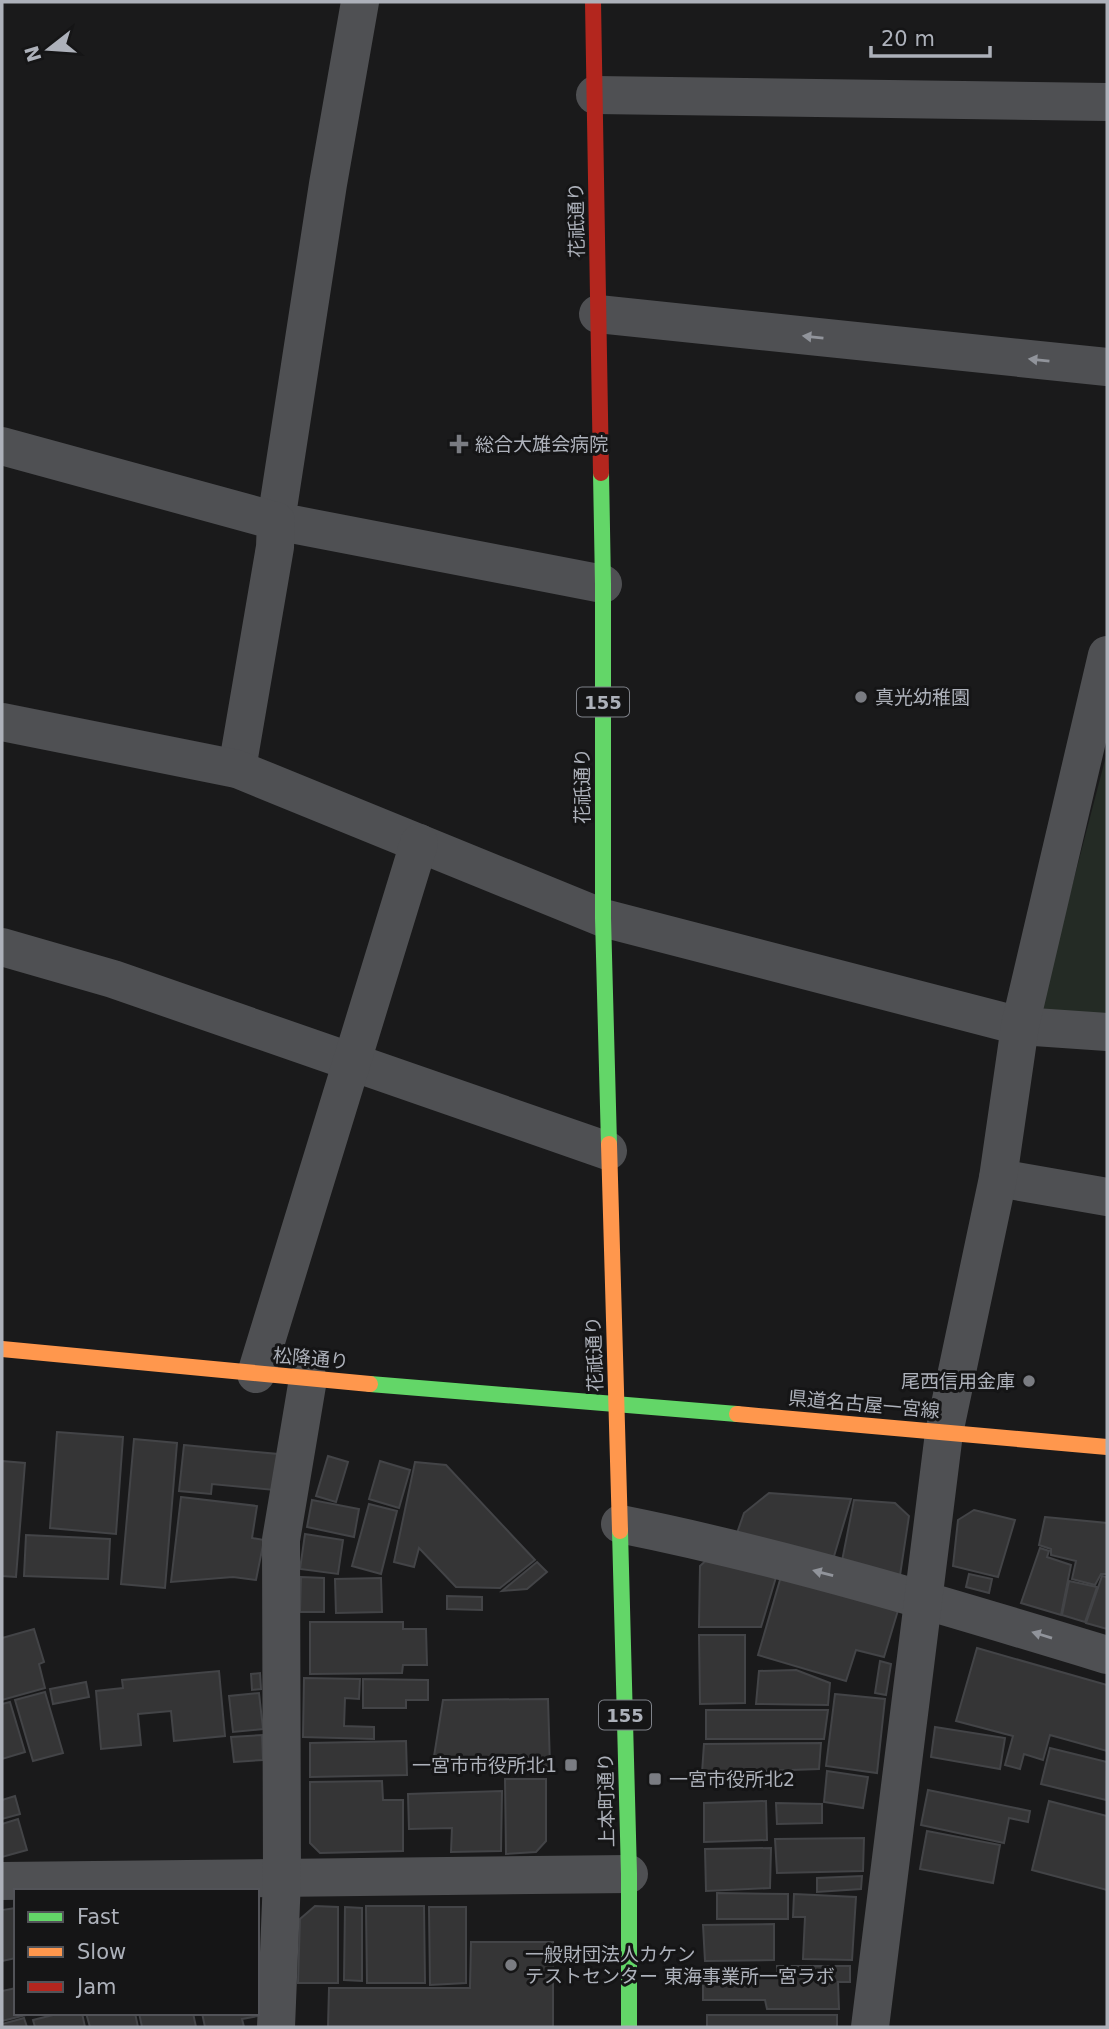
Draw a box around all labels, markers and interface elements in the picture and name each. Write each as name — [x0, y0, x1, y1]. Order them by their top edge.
north arrow — [14, 14, 84, 84]
scale bar — [871, 14, 990, 58]
text: 20 m — [881, 27, 935, 51]
text: N — [20, 43, 46, 65]
street label: 花祇通り — [564, 182, 588, 258]
one-way arrow — [802, 331, 824, 342]
one-way arrow — [1028, 355, 1050, 366]
place label: 総合大雄会病院 — [475, 433, 608, 455]
marker: 総合大雄会病院 — [449, 434, 469, 454]
place label: 真光幼稚園 — [875, 686, 970, 708]
road number: 155 — [577, 688, 629, 716]
marker: 真光幼稚園 — [853, 689, 869, 705]
street label: 花祇通り — [571, 748, 593, 824]
street label: 花祇通り — [582, 1316, 606, 1392]
street label: 松降通り — [272, 1344, 350, 1372]
place label: 尾西信用金庫 — [901, 1370, 1015, 1392]
marker: 尾西信用金庫 — [1021, 1373, 1037, 1389]
street label: 県道名古屋一宮線 — [787, 1386, 941, 1422]
one-way arrow — [812, 1567, 834, 1578]
one-way arrow — [1031, 1629, 1052, 1639]
road number: 155 — [599, 1700, 651, 1730]
street label: 上本町通り — [594, 1752, 618, 1848]
place label: 一宮市市役所北1 — [412, 1754, 557, 1776]
marker: 一宮市市役所北1 — [563, 1757, 579, 1773]
place label: 一宮市役所北2 — [669, 1768, 795, 1790]
marker: 一宮市役所北2 — [647, 1771, 663, 1787]
legend — [14, 1889, 259, 2015]
text: Fast — [77, 1905, 119, 1929]
text: Slow — [77, 1940, 126, 1964]
place label: 一般財団法人カケン テストセンター 東海事業所一宮ラボ — [525, 1943, 835, 1987]
marker: 一般財団法人カケン テストセンター 東海事業所一宮ラボ — [503, 1957, 519, 1973]
text: Jam — [75, 1975, 117, 1999]

